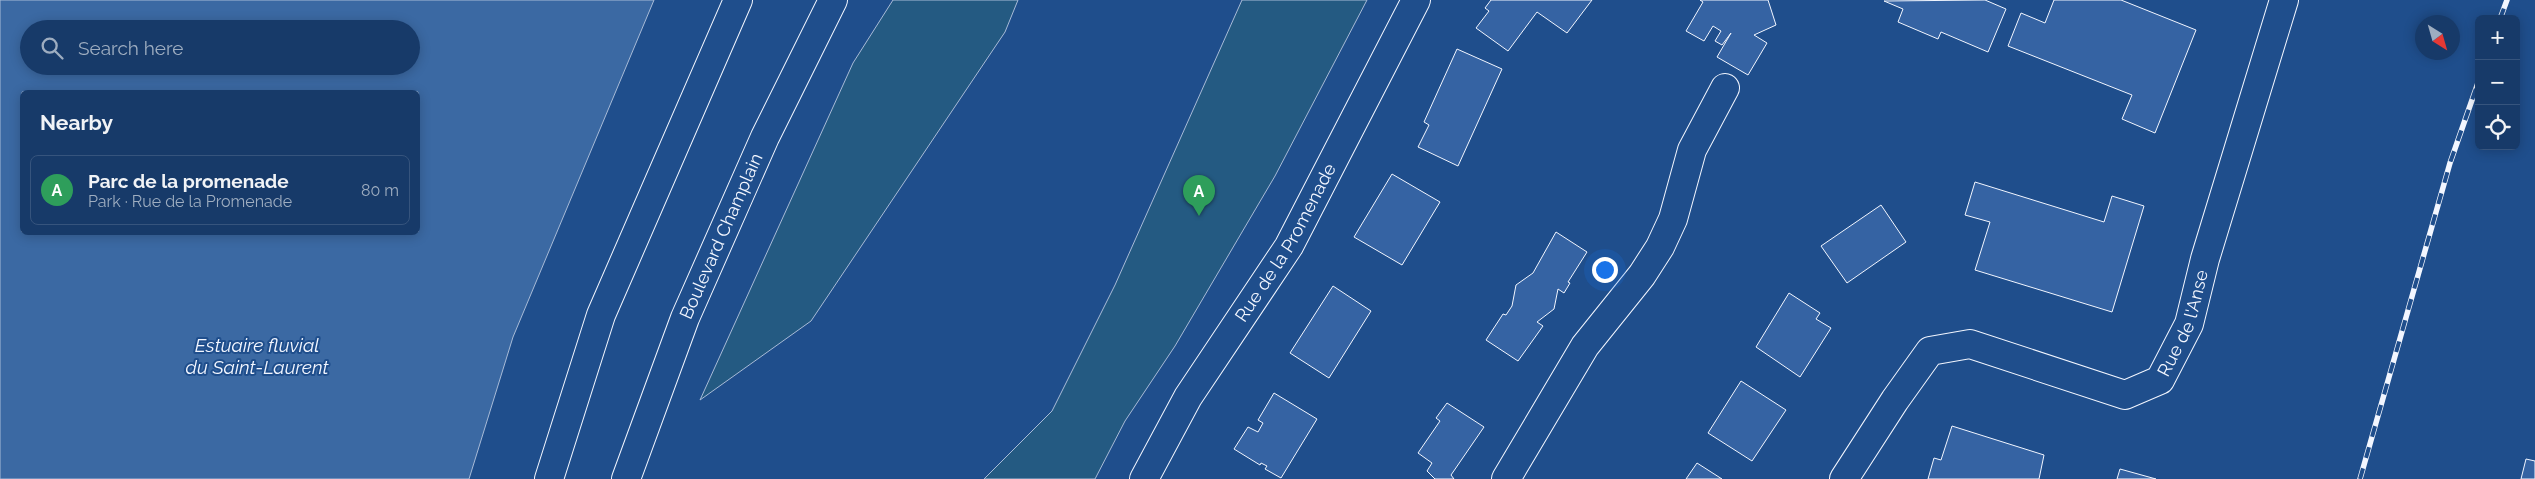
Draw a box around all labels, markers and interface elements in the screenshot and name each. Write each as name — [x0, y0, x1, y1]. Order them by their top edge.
north arrow — [2415, 15, 2460, 60]
map controls — [2475, 15, 2520, 150]
button: + — [2475, 15, 2520, 60]
search box — [20, 20, 420, 75]
icon: search — [38, 34, 66, 62]
text: Search here — [78, 37, 184, 59]
button: − — [2475, 60, 2520, 105]
button: locate — [2475, 105, 2520, 150]
text: Nearby — [40, 110, 113, 135]
street label: Boulevard Champlain — [675, 150, 767, 322]
street label: Rue de la Promenade — [1230, 159, 1340, 325]
text: Parc de la promenade — [88, 170, 289, 192]
pin: A — [1183, 175, 1215, 216]
text: A — [52, 181, 62, 200]
text: 80 m — [361, 181, 399, 200]
text: Park · Rue de la Promenade — [88, 192, 292, 211]
your location — [1592, 257, 1618, 283]
street label: Rue de l'Anse — [2153, 267, 2212, 380]
water label: Estuaire fluvial du Saint-Laurent — [186, 334, 329, 378]

